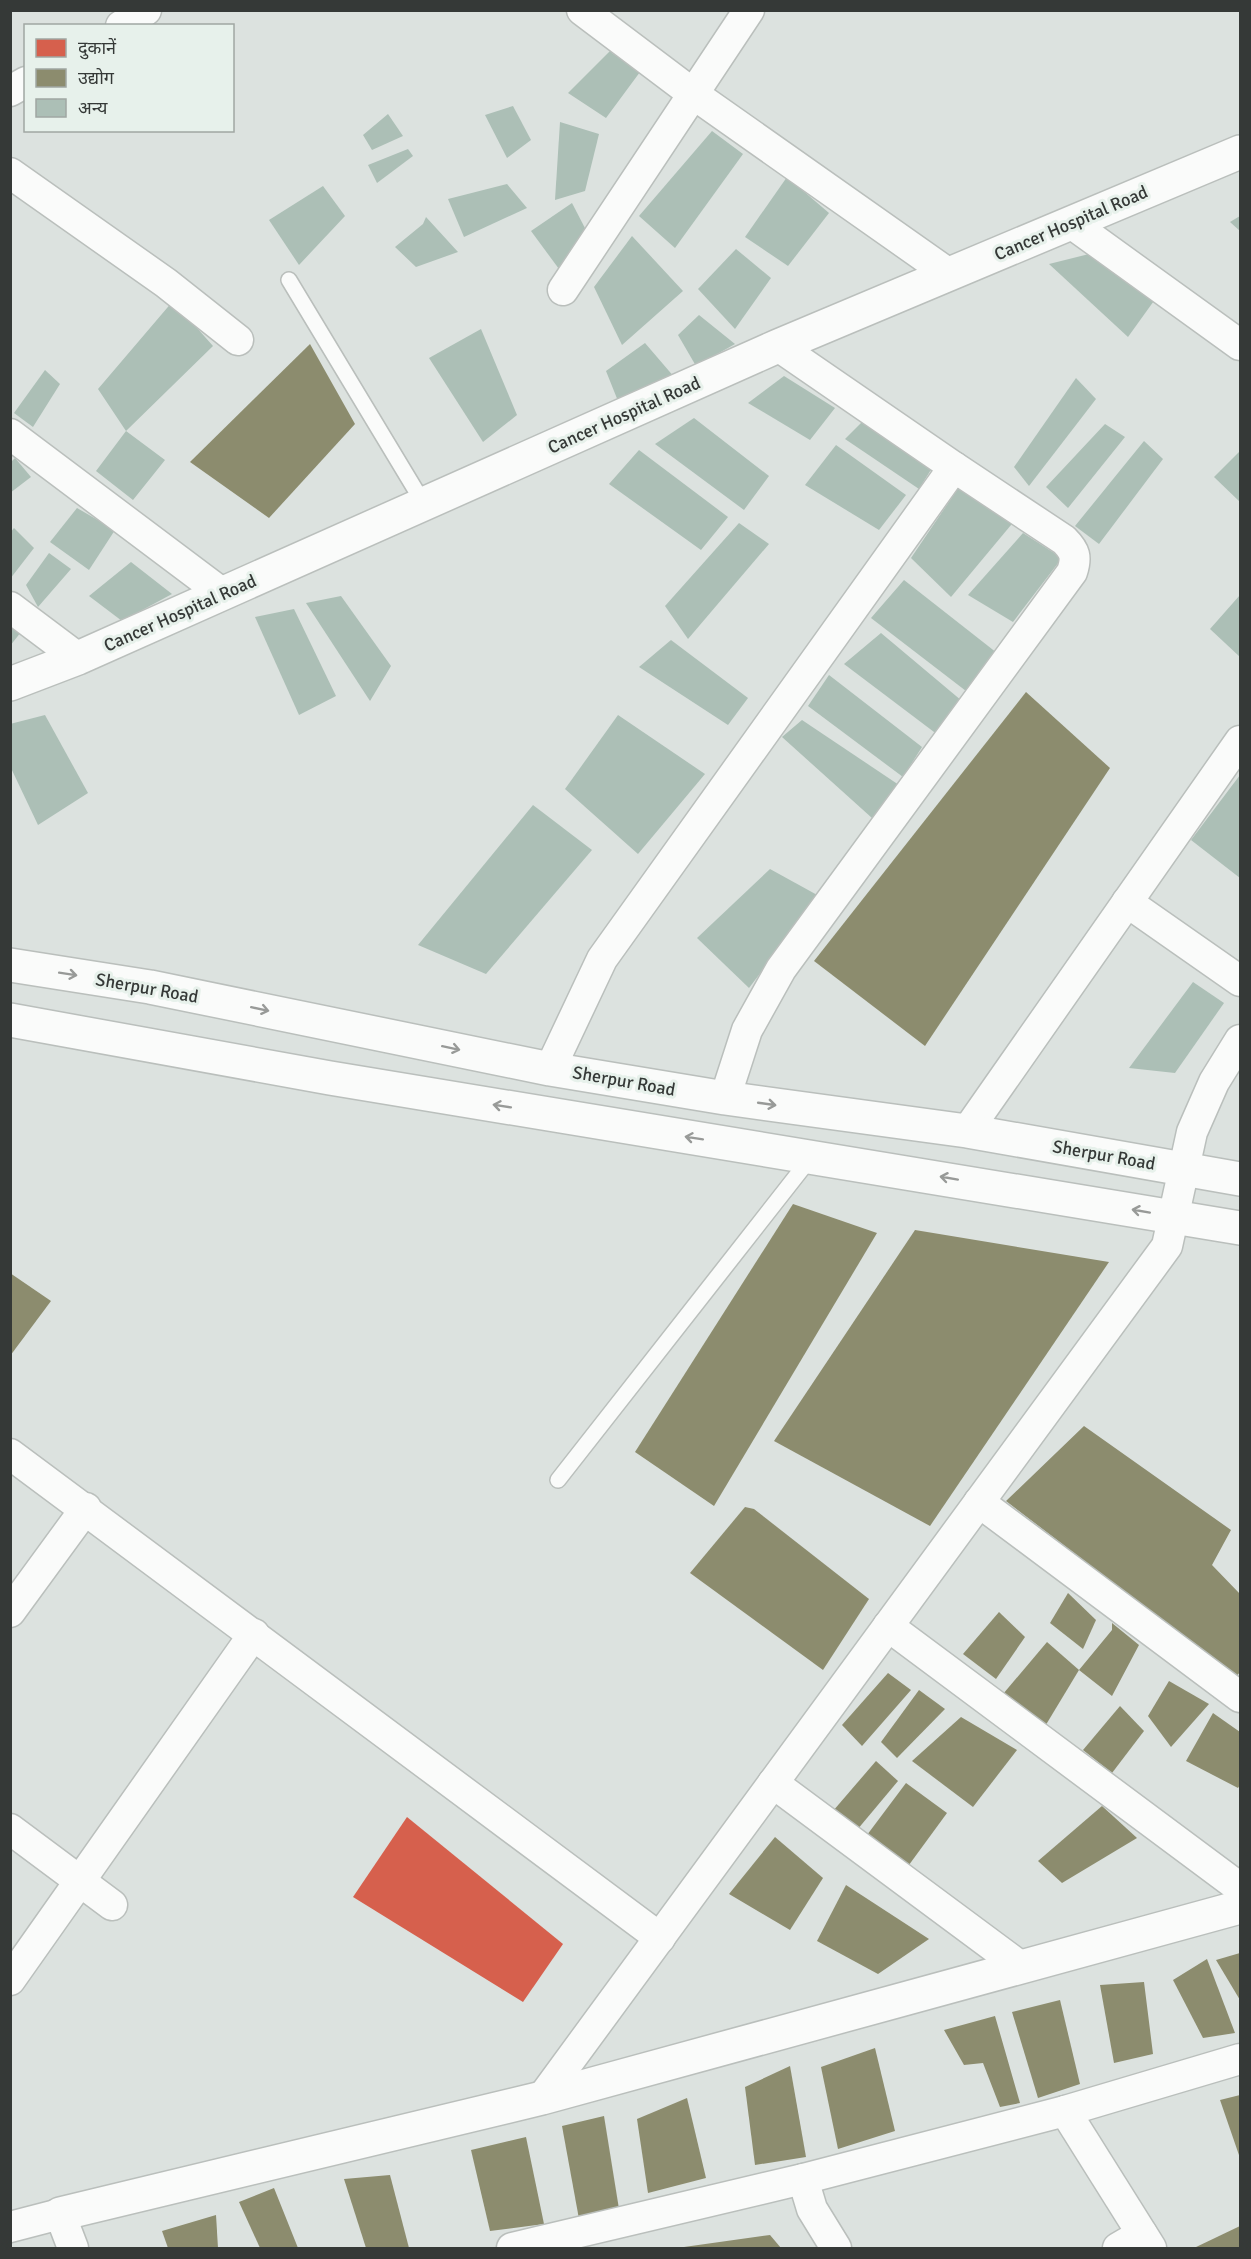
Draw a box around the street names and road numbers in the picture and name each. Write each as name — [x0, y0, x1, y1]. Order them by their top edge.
street label: Cancer Hospital Road — [991, 181, 1151, 265]
street label: Cancer Hospital Road — [544, 371, 704, 459]
street label: Cancer Hospital Road — [100, 569, 260, 657]
street label: Sherpur Road — [94, 968, 200, 1008]
street label: Sherpur Road — [571, 1061, 677, 1101]
street label: Sherpur Road — [1051, 1135, 1157, 1175]

